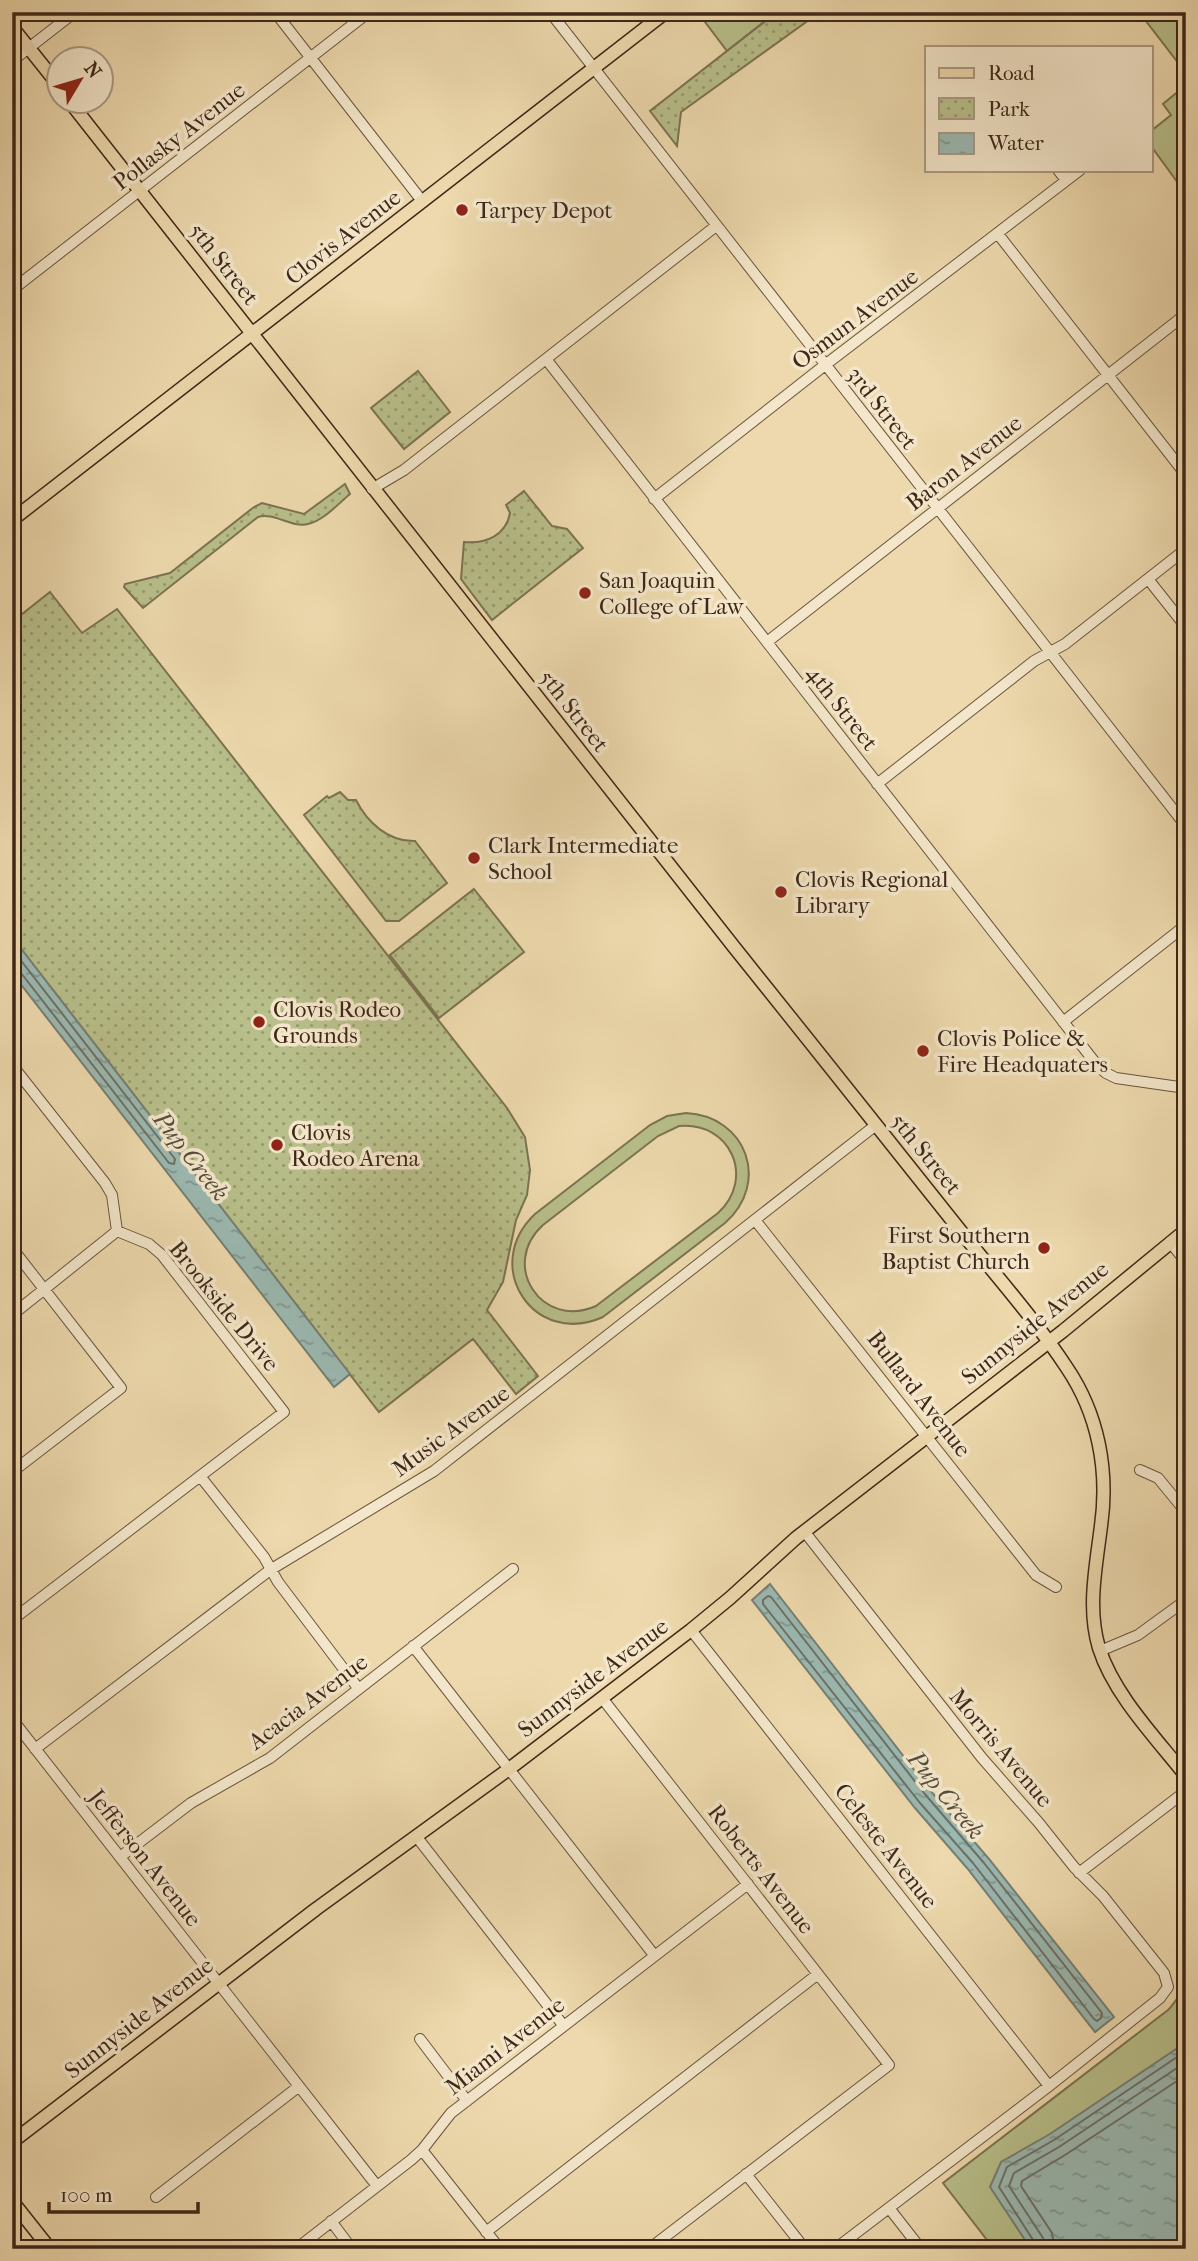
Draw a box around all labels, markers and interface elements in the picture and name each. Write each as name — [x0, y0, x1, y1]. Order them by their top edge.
north arrow — [46, 46, 116, 116]
legend — [925, 46, 1152, 172]
text: N — [80, 58, 106, 83]
text: Road — [988, 61, 1035, 85]
street label: Pollasky Avenue — [108, 76, 250, 196]
text: Park — [988, 97, 1030, 121]
text: Water — [987, 131, 1044, 155]
street label: Clovis Avenue — [280, 184, 406, 290]
place label: Tarpey Depot — [476, 197, 612, 224]
marker: Tarpey Depot — [454, 202, 470, 218]
street label: 5th Street — [184, 218, 264, 310]
street label: Osmun Avenue — [787, 263, 923, 375]
street label: 3rd Street — [841, 361, 923, 455]
street label: Baron Avenue — [901, 409, 1027, 517]
place label: San Joaquin College of Law — [599, 567, 745, 620]
marker: San Joaquin College of Law — [577, 585, 593, 601]
street label: 4th Street — [800, 660, 884, 756]
street label: 5th Street — [534, 665, 614, 757]
place label: Clark Intermediate School — [488, 832, 678, 885]
marker: Clark Intermediate School — [466, 850, 482, 866]
place label: Clovis Regional Library — [795, 866, 949, 919]
marker: Clovis Regional Library — [773, 884, 789, 900]
place label: Clovis Rodeo Grounds — [273, 996, 401, 1049]
marker: Clovis Rodeo Grounds — [251, 1014, 267, 1030]
place label: Clovis Police & Fire Headquaters — [937, 1025, 1108, 1078]
marker: Clovis Police & Fire Headquaters — [915, 1043, 931, 1059]
water label: Pup Creek — [147, 1105, 235, 1206]
street label: 5th Street — [885, 1108, 967, 1200]
place label: Clovis Rodeo Arena — [291, 1119, 420, 1172]
marker: Clovis Rodeo Arena — [269, 1137, 285, 1153]
place label: First Southern Baptist Church — [882, 1222, 1031, 1275]
street label: Brookside Drive — [163, 1235, 285, 1377]
marker: First Southern Baptist Church — [1036, 1240, 1052, 1256]
street label: Sunnyside Avenue — [956, 1256, 1114, 1390]
street label: Bullard Avenue — [861, 1326, 977, 1462]
street label: Music Avenue — [387, 1379, 515, 1483]
street label: Sunnyside Avenue — [513, 1613, 673, 1743]
street label: Acacia Avenue — [242, 1648, 373, 1756]
street label: Morris Avenue — [944, 1683, 1058, 1813]
water label: Pup Creek — [901, 1744, 990, 1845]
street label: Celeste Avenue — [829, 1778, 943, 1914]
street label: Jefferson Avenue — [82, 1782, 207, 1932]
street label: Roberts Avenue — [702, 1799, 820, 1939]
street label: Sunnyside Avenue — [59, 1952, 219, 2084]
street label: Miami Avenue — [440, 1991, 570, 2101]
scale bar — [49, 2170, 198, 2214]
text: 100 m — [60, 2183, 113, 2207]

